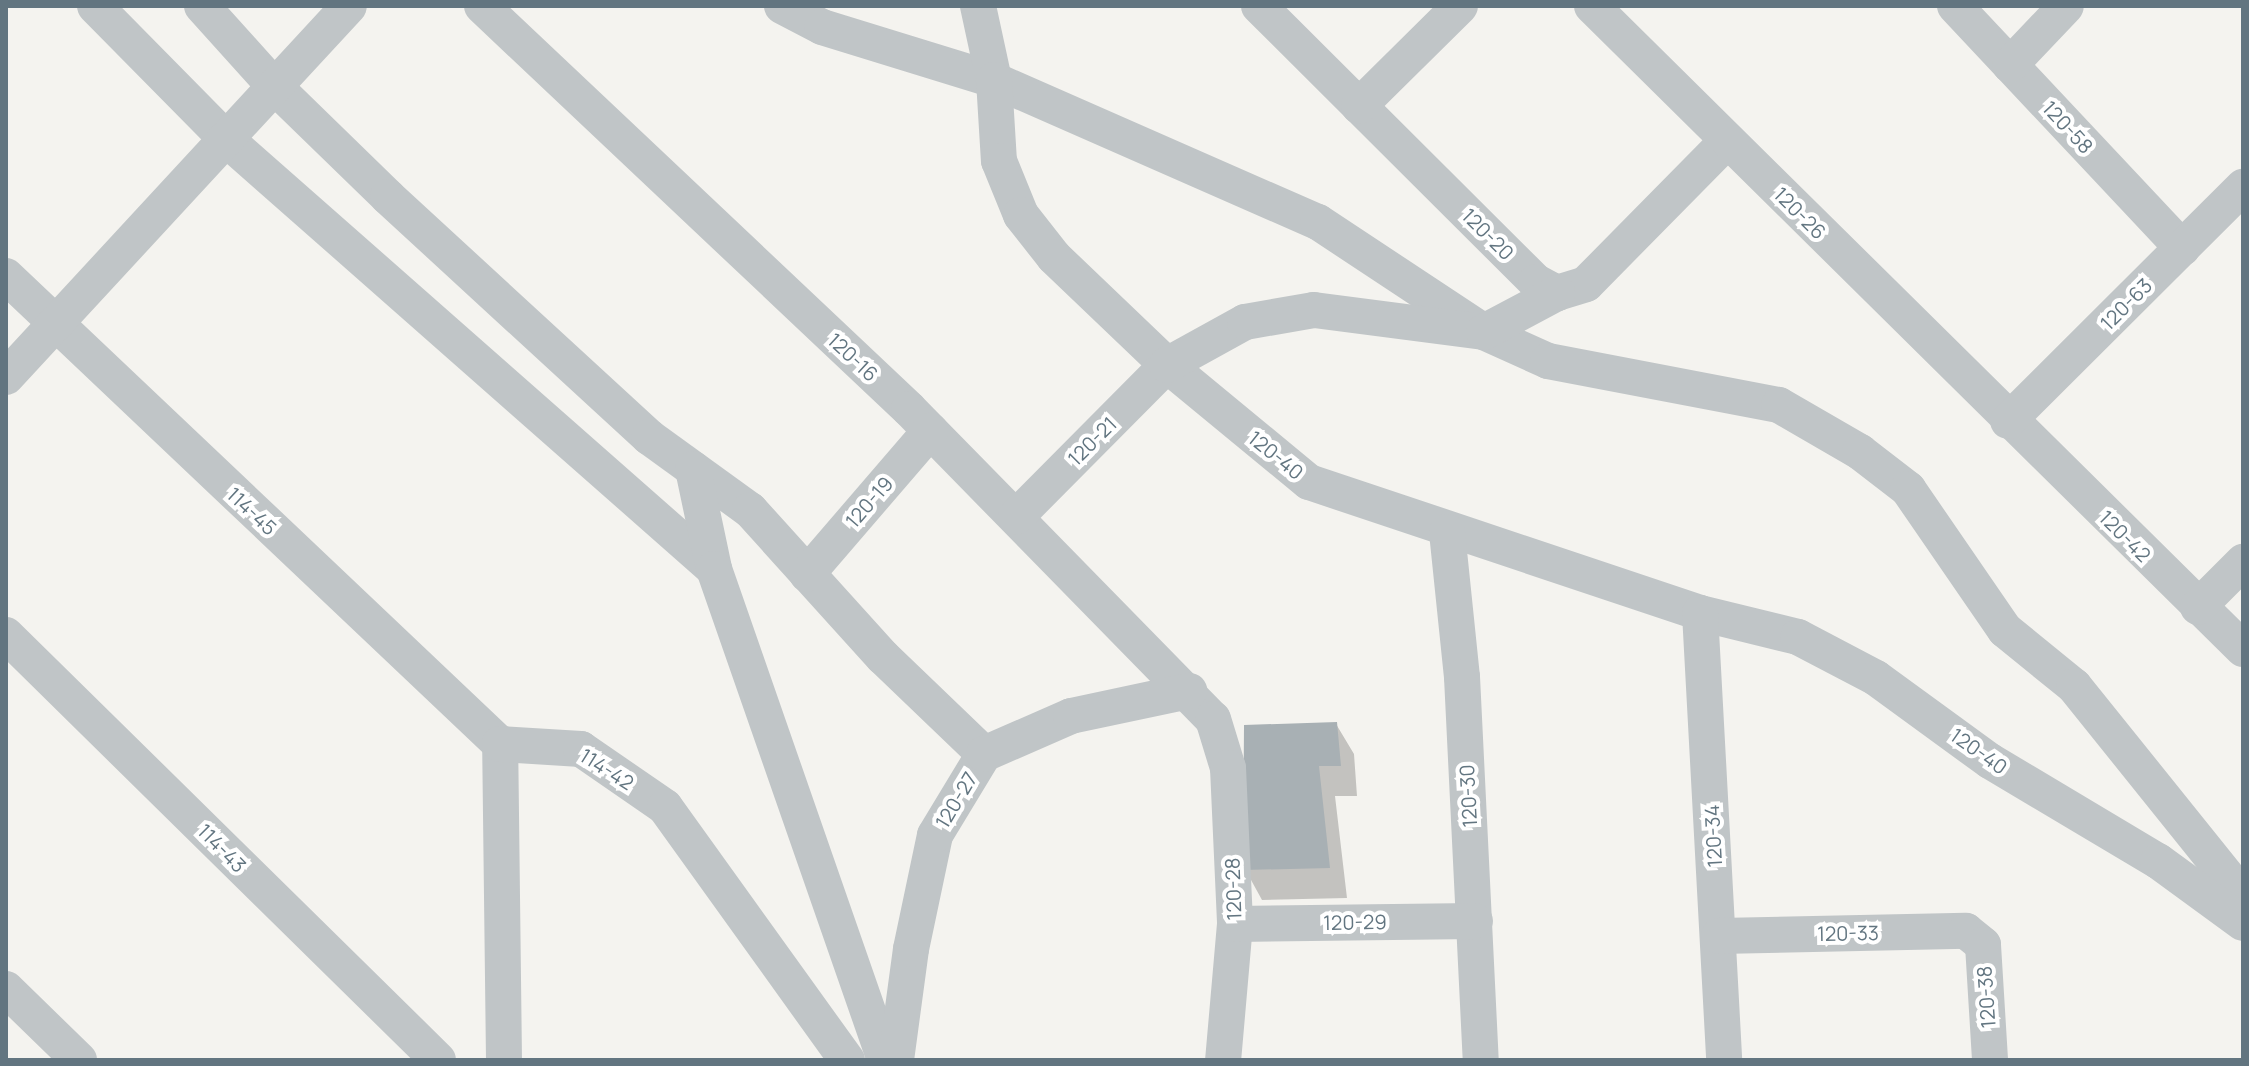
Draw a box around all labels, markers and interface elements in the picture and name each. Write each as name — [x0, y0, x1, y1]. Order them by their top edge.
street label: 120-58 — [2038, 96, 2098, 158]
street label: 120-26 — [1769, 182, 1831, 244]
street label: 120-20 — [1457, 203, 1519, 265]
street label: 120-63 — [2095, 273, 2157, 335]
street label: 120-16 — [823, 328, 883, 386]
street label: 120-21 — [1063, 412, 1121, 470]
street label: 120-40 — [1244, 426, 1308, 484]
street label: 120-19 — [840, 471, 898, 533]
street label: 114-45 — [222, 482, 282, 540]
street label: 120-42 — [2094, 505, 2156, 567]
street label: 120-40 — [1946, 723, 2012, 779]
street label: 114-42 — [576, 743, 638, 795]
street label: 120-30 — [1454, 764, 1482, 828]
street label: 120-27 — [930, 768, 982, 832]
street label: 120-34 — [1699, 804, 1727, 868]
street label: 114-43 — [193, 819, 251, 877]
street label: 120-28 — [1220, 857, 1246, 921]
street label: 120-29 — [1323, 909, 1387, 935]
street label: 120-33 — [1817, 920, 1879, 946]
street label: 120-38 — [1972, 965, 2000, 1029]

